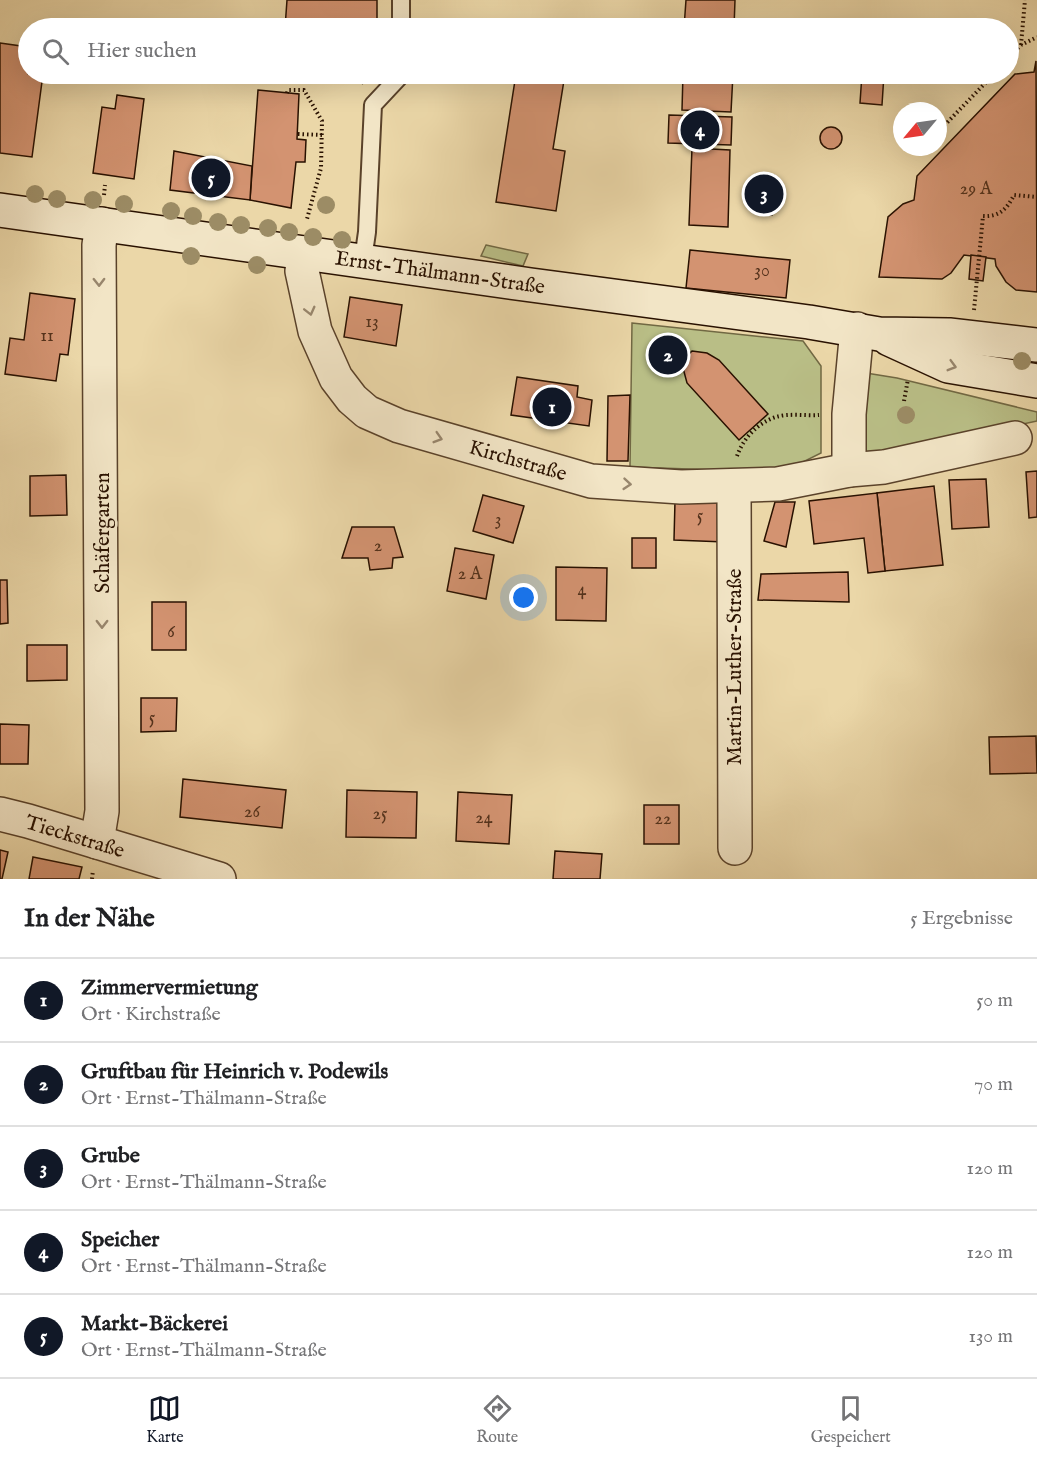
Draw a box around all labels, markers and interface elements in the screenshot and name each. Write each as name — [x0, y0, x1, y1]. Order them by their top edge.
search box — [18, 18, 1019, 84]
icon: search — [39, 35, 72, 68]
text: Hier suchen — [87, 37, 197, 65]
north arrow — [893, 102, 947, 156]
pin: 4 — [680, 108, 720, 152]
pin: 5 — [192, 156, 230, 201]
pin: 3 — [744, 172, 783, 216]
house number: 29 A — [960, 178, 993, 201]
street label: Ernst-Thälmann-Straße — [333, 245, 547, 302]
house number: 30 — [754, 260, 770, 283]
one-way arrow — [93, 278, 105, 287]
one-way arrow — [303, 305, 316, 315]
house number: 13 — [365, 311, 379, 334]
house number: 11 — [40, 325, 54, 348]
pin: 2 — [648, 332, 688, 378]
one-way arrow — [946, 359, 957, 371]
pin: 1 — [532, 384, 572, 430]
one-way arrow — [433, 431, 443, 443]
street label: Kirchstraße — [466, 435, 570, 488]
street label: Schäfergarten — [90, 472, 117, 594]
one-way arrow — [623, 477, 632, 490]
house number: 5 — [697, 505, 704, 528]
house number: 3 — [495, 509, 501, 532]
house number: 2 — [374, 535, 382, 558]
house number: 2 A — [458, 563, 483, 586]
street label: Martin-Luther-Straße — [722, 568, 749, 765]
house number: 4 — [578, 579, 587, 602]
your location — [509, 583, 538, 612]
one-way arrow — [96, 620, 108, 629]
house number: 6 — [167, 621, 175, 644]
house number: 5 — [149, 707, 156, 730]
house number: 26 — [244, 801, 260, 824]
house number: 25 — [373, 803, 388, 826]
house number: 24 — [475, 807, 493, 830]
house number: 22 — [655, 808, 671, 831]
street label: Tieckstraße — [22, 810, 128, 865]
text: In der Nähe — [24, 902, 155, 935]
text: 5 Ergebnisse — [910, 906, 1013, 931]
text: Zimmervermietung — [81, 974, 258, 1002]
text: 1 — [40, 988, 47, 1013]
text: 50 m — [976, 988, 1013, 1013]
text: Ort · Kirchstraße — [81, 1002, 221, 1027]
text: Gruftbau für Heinrich v. Podewils — [81, 1058, 388, 1086]
text: 2 — [39, 1072, 48, 1097]
text: 70 m — [974, 1072, 1013, 1097]
text: Ort · Ernst-Thälmann-Straße — [81, 1086, 327, 1111]
text: Grube — [81, 1142, 140, 1170]
text: 3 — [40, 1156, 47, 1181]
text: 120 m — [967, 1156, 1013, 1181]
text: Ort · Ernst-Thälmann-Straße — [81, 1170, 327, 1195]
text: Speicher — [81, 1226, 159, 1254]
text: 4 — [39, 1240, 48, 1265]
text: 120 m — [967, 1240, 1013, 1265]
text: Ort · Ernst-Thälmann-Straße — [81, 1254, 327, 1279]
text: Markt-Bäckerei — [81, 1310, 228, 1338]
text: 5 — [40, 1324, 47, 1349]
text: 130 m — [968, 1324, 1013, 1349]
text: Ort · Ernst-Thälmann-Straße — [81, 1338, 327, 1363]
tab: Karte — [146, 1392, 184, 1448]
tab: Route — [476, 1392, 518, 1448]
tab: Gespeichert — [811, 1392, 891, 1448]

